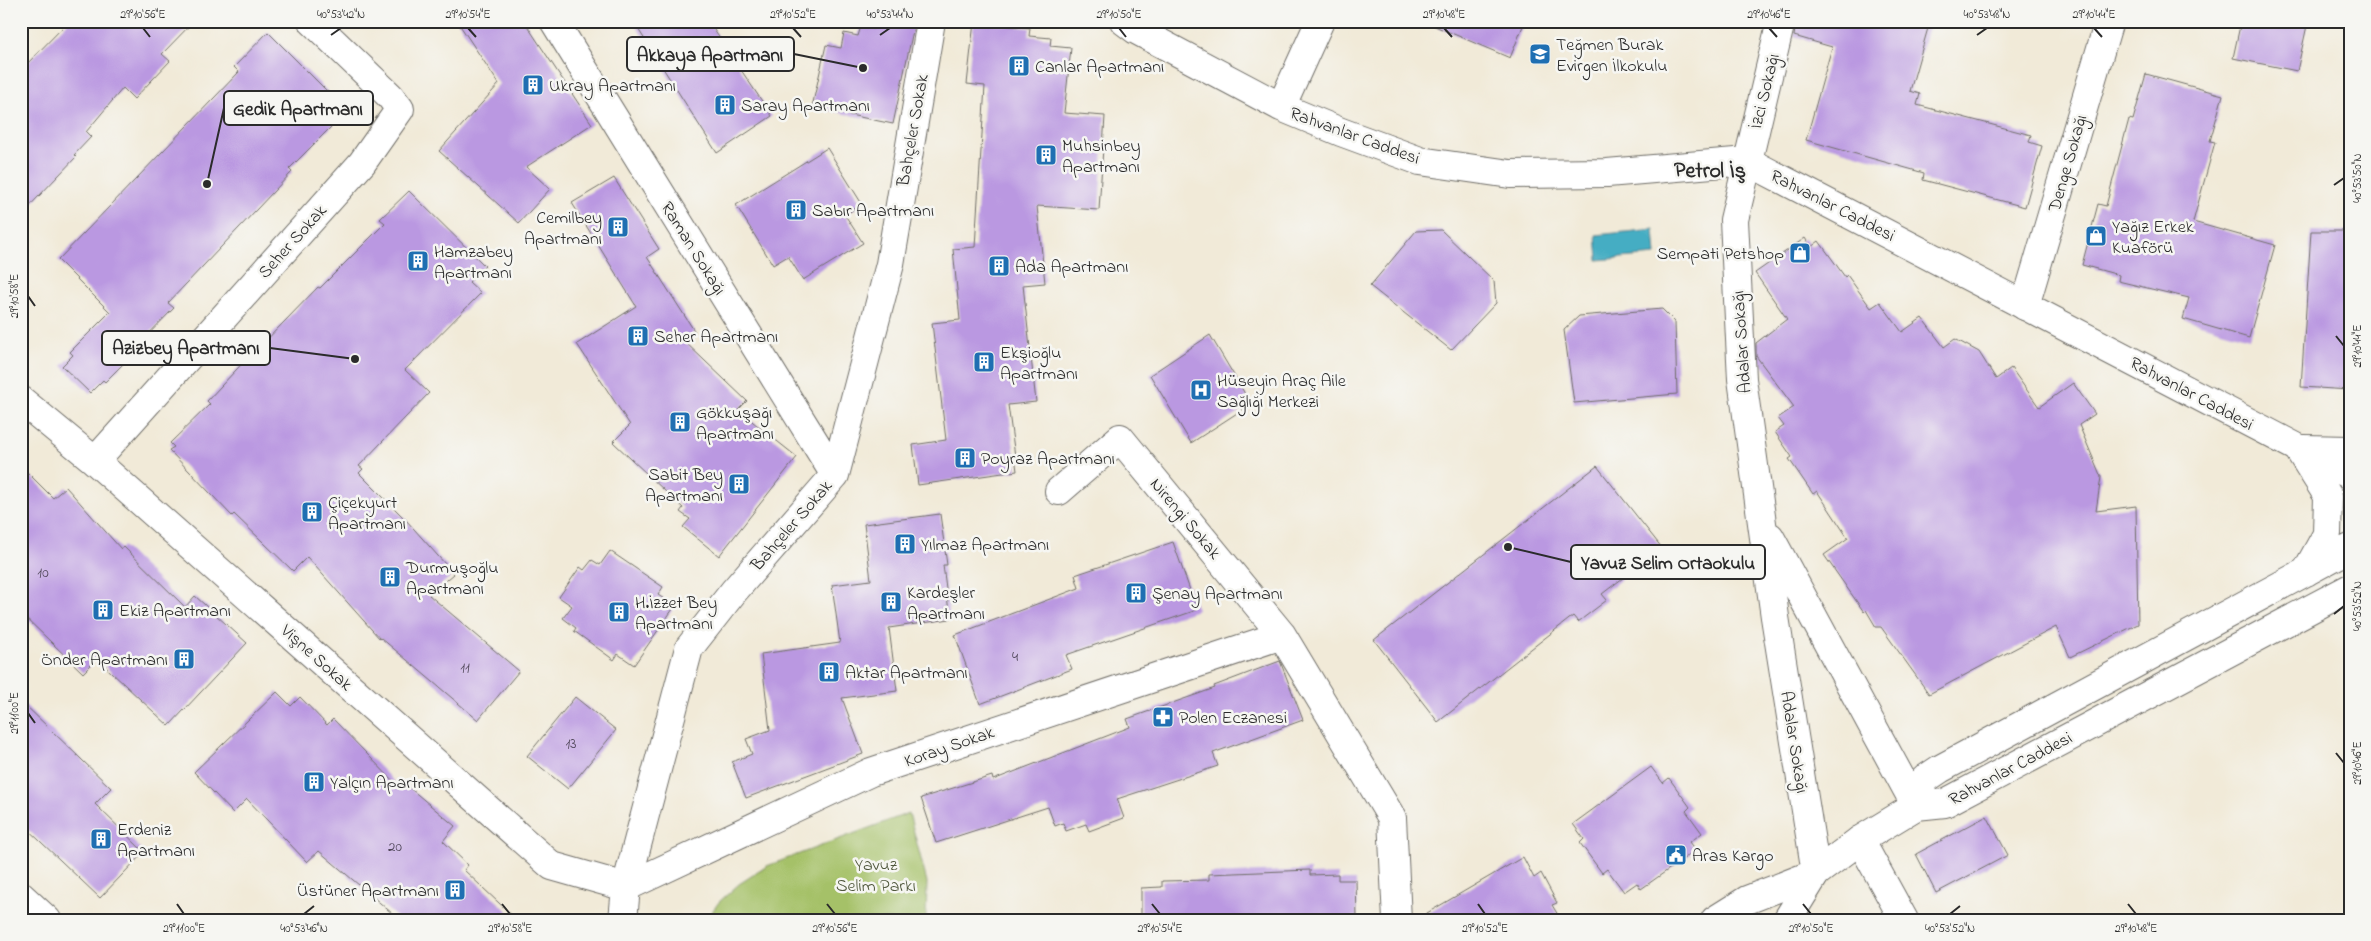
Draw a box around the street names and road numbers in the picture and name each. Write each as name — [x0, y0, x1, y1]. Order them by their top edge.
street label: İzci Sokağı — [1744, 51, 1789, 132]
street label: Bahçeler Sokak — [891, 72, 937, 189]
street label: Rahvanlar Caddesi — [1286, 101, 1423, 173]
street label: Denge Sokağı — [2042, 112, 2096, 217]
street label: Rahvanlar Caddesi — [1765, 164, 1899, 249]
street label: Raman Sokağı — [652, 197, 731, 301]
street label: Seher Sokak — [253, 199, 334, 285]
street label: Adalar Sokağı — [1726, 289, 1761, 394]
street label: Rahvanlar Caddesi — [2125, 351, 2258, 438]
street label: Nirengi Sokak — [1142, 473, 1227, 567]
street label: Bahçeler Sokak — [745, 475, 840, 578]
street label: Vişne Sokak — [273, 618, 358, 698]
street label: Adalar Sokağı — [1771, 689, 1814, 795]
street label: Koray Sokak — [901, 720, 998, 775]
street label: Rahvanlar Caddesi — [1944, 726, 2077, 813]

